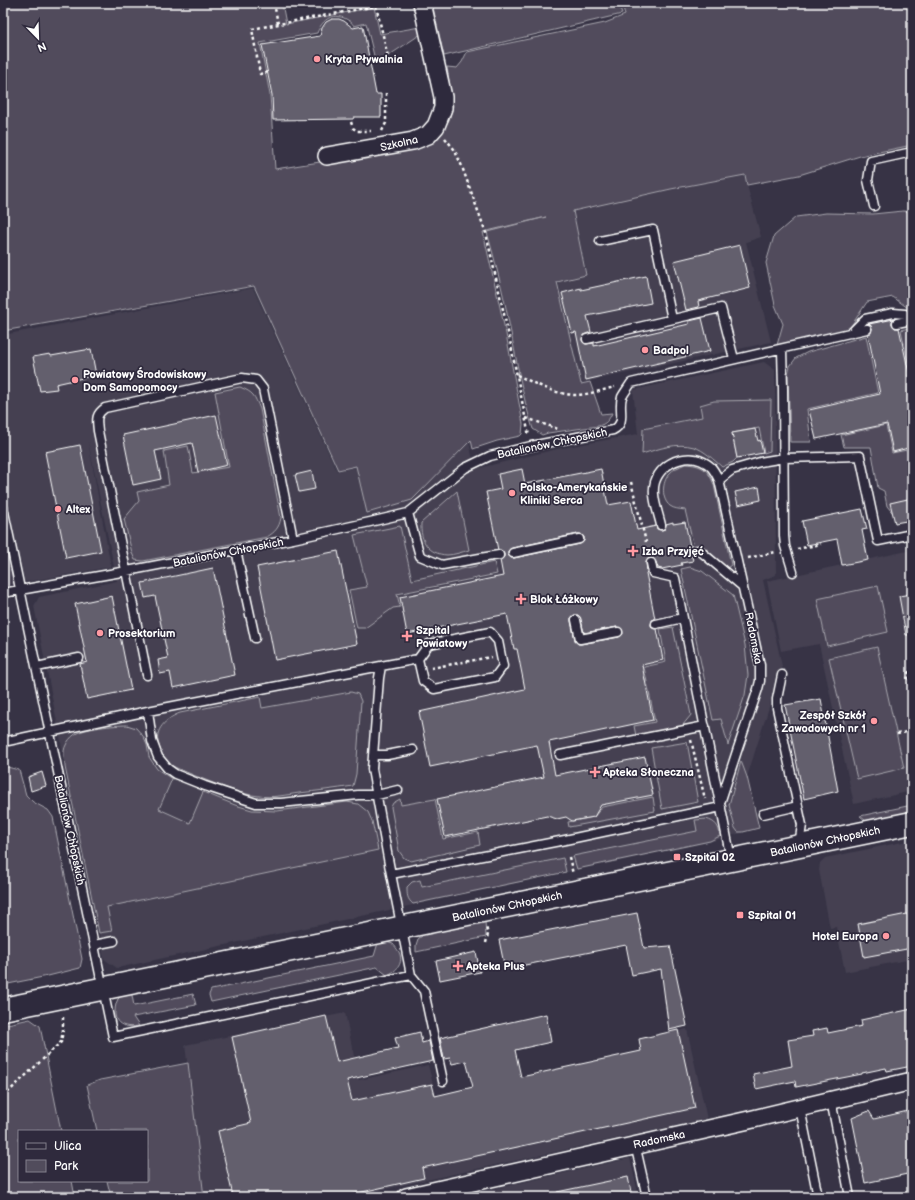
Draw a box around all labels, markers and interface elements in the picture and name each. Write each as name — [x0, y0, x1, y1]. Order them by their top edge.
north arrow — [18, 18, 58, 58]
text: N — [35, 39, 48, 54]
place label: Kryta Pływalnia — [325, 53, 403, 66]
marker: Kryta Pływalnia — [312, 54, 322, 64]
street label: Szkolna — [379, 133, 419, 154]
place label: Badpol — [653, 344, 689, 357]
marker: Badpol — [640, 345, 650, 355]
place label: Powiatowy Środowiskowy Dom Samopomocy — [83, 367, 206, 394]
marker: Powiatowy Środowiskowy Dom Samopomocy — [70, 375, 80, 385]
street label: Batalionów Chłopskich — [496, 425, 608, 462]
place label: Polsko-Amerykańskie Kliniki Serca — [520, 481, 627, 507]
marker: Polsko-Amerykańskie Kliniki Serca — [507, 488, 517, 498]
place label: Altex — [65, 503, 90, 516]
marker: Altex — [53, 504, 63, 514]
street label: Batalionów Chłopskich — [172, 535, 284, 570]
marker: Izba Przyjęć — [627, 545, 639, 557]
place label: Izba Przyjęć — [642, 545, 704, 558]
marker: Blok Łóżkowy — [515, 593, 527, 605]
place label: Blok Łóżkowy — [530, 593, 598, 606]
street label: Radomska — [742, 611, 765, 665]
place label: Szpital Powiatowy — [416, 624, 467, 650]
place label: Prosektorium — [108, 627, 175, 640]
marker: Prosektorium — [95, 628, 105, 638]
marker: Szpital Powiatowy — [401, 630, 413, 642]
place label: Zespół Szkół Zawodowych nr 1 — [782, 709, 867, 735]
marker: Zespół Szkół Zawodowych nr 1 — [869, 716, 879, 726]
place label: Apteka Słoneczna — [602, 766, 694, 779]
marker: Apteka Słoneczna — [590, 767, 600, 777]
street label: Batalionów Chłopskich — [51, 774, 88, 886]
street label: Batalionów Chłopskich — [769, 823, 881, 860]
place label: Szpital 02 — [685, 851, 735, 864]
marker: Szpital 02 — [672, 852, 682, 862]
street label: Batalionów Chłopskich — [451, 888, 563, 925]
place label: Szpital 01 — [748, 909, 796, 922]
marker: Szpital 01 — [735, 910, 745, 920]
place label: Hotel Europa — [812, 930, 878, 943]
marker: Hotel Europa — [881, 931, 891, 941]
place label: Apteka Plus — [465, 960, 525, 973]
marker: Apteka Plus — [453, 961, 463, 971]
street label: Radomska — [632, 1128, 686, 1151]
legend — [18, 1130, 148, 1182]
text: Ulica — [54, 1139, 82, 1154]
text: Park — [54, 1159, 78, 1174]

